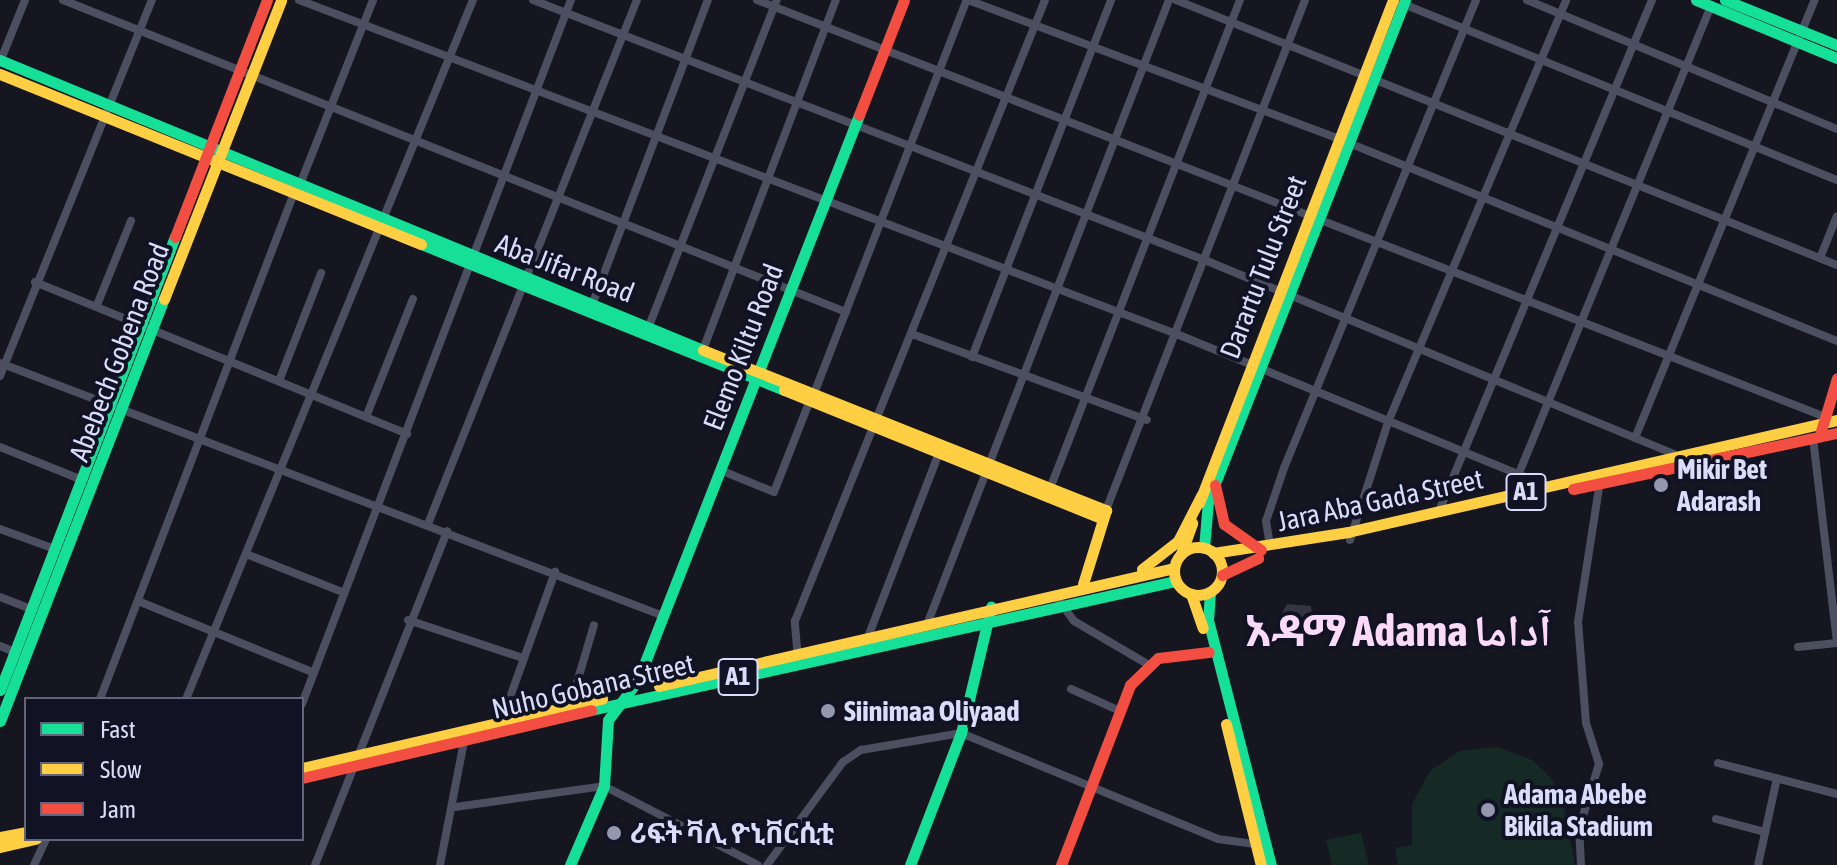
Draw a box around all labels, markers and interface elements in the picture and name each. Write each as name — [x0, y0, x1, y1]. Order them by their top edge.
street label: Darartu Tulu Street — [1213, 171, 1313, 363]
street label: Aba Jifar Road — [491, 226, 639, 310]
street label: Abebech Gobena Road — [62, 238, 176, 466]
street label: Elemo Kiltu Road — [696, 259, 790, 435]
place label: Mikir Bet Adarash — [1677, 452, 1767, 518]
street label: Jara Aba Gada Street — [1274, 462, 1486, 538]
road number: A1 — [1504, 470, 1548, 514]
marker: Mikir Bet Adarash — [1652, 476, 1670, 494]
district label: አዳማ Adama آداما — [1245, 604, 1551, 656]
street label: Nuho Gobana Street — [488, 646, 698, 726]
road number: A1 — [716, 655, 760, 699]
place label: Siinimaa Oliyaad — [844, 694, 1019, 728]
legend — [24, 697, 304, 841]
marker: Siinimaa Oliyaad — [819, 702, 837, 720]
text: Fast — [100, 716, 136, 743]
text: Slow — [100, 756, 142, 783]
place label: Adama Abebe Bikila Stadium — [1504, 777, 1653, 843]
text: Jam — [100, 796, 136, 823]
marker: Adama Abebe Bikila Stadium — [1479, 801, 1497, 819]
place label: ሪፍት ቫሊ ዮኒቨርሲቲ — [630, 816, 834, 850]
marker: ሪፍት ቫሊ ዮኒቨርሲቲ — [605, 824, 623, 842]

